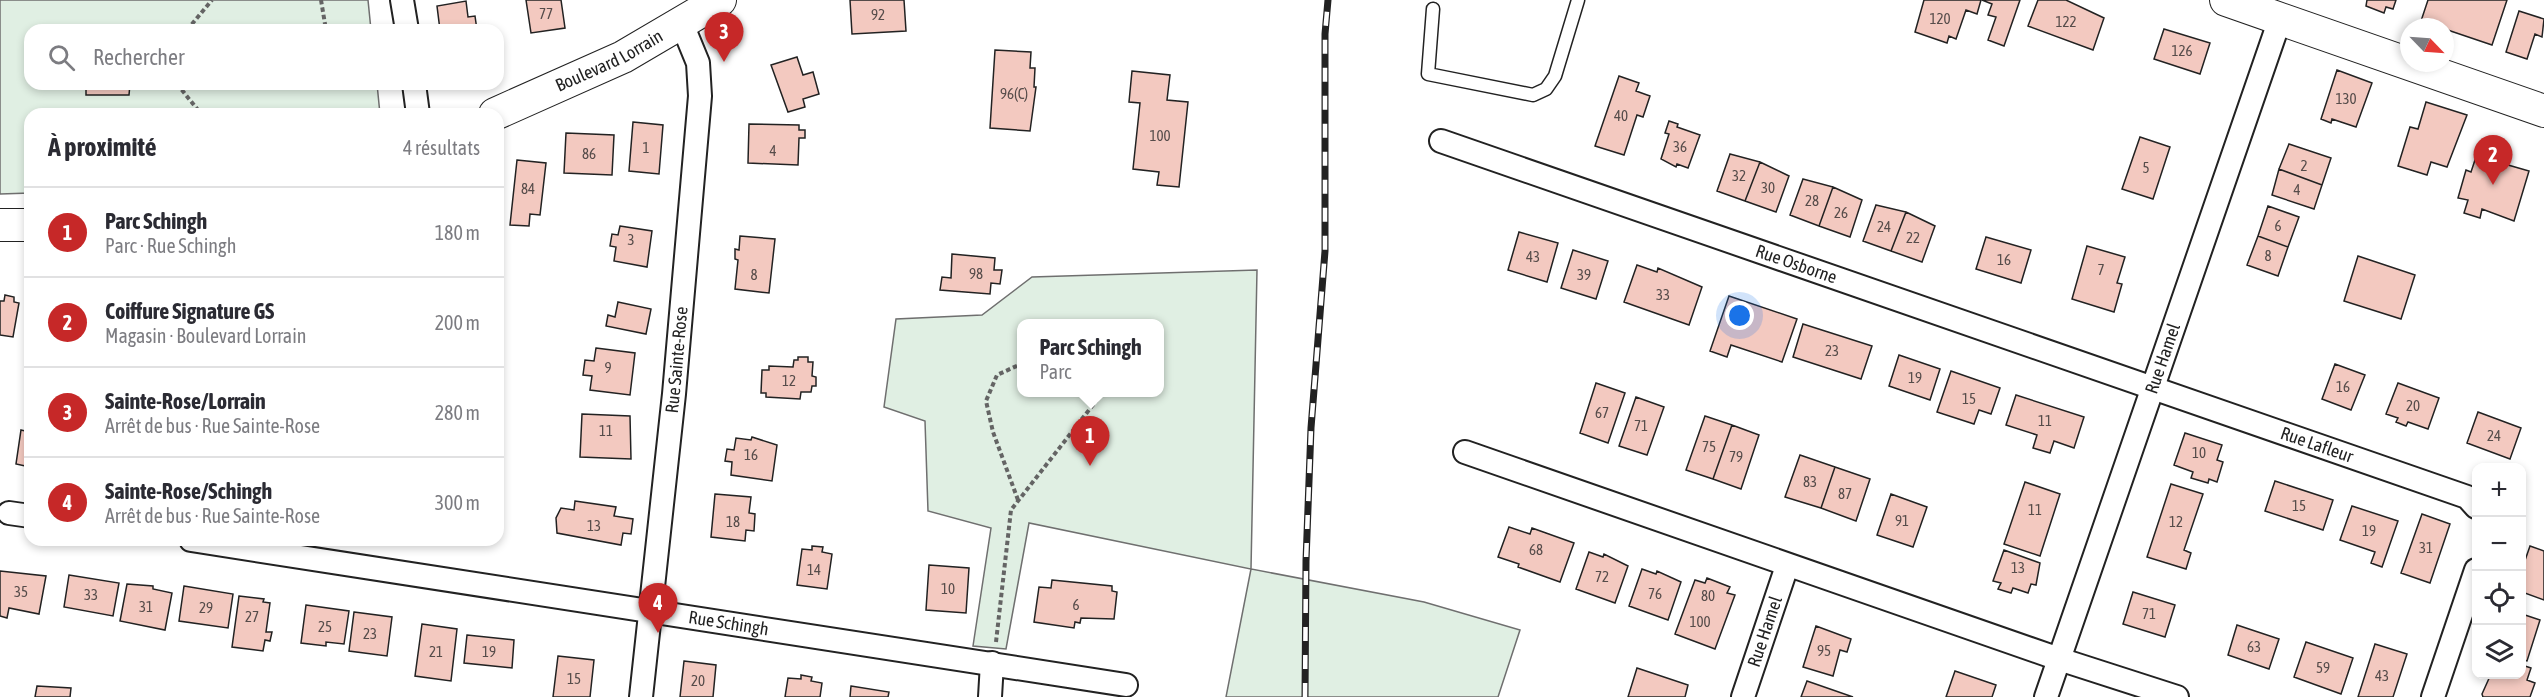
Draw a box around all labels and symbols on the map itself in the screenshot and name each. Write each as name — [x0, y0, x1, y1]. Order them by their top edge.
house number: 77 — [539, 5, 553, 22]
house number: 92 — [871, 6, 885, 23]
house number: 120 — [1929, 10, 1951, 27]
pin: 3 — [704, 13, 744, 62]
house number: 122 — [2055, 13, 2077, 30]
north arrow — [2400, 18, 2454, 72]
street label: Boulevard Lorrain — [552, 25, 666, 96]
house number: 126 — [2171, 42, 2193, 59]
house number: 96(C) — [1000, 85, 1028, 102]
house number: 130 — [2335, 90, 2357, 107]
house number: 40 — [1614, 107, 1628, 124]
house number: 100 — [1149, 127, 1171, 144]
pin: 2 — [2474, 136, 2512, 185]
house number: 36 — [1673, 138, 1687, 155]
house number: 1 — [642, 139, 650, 156]
house number: 4 — [769, 142, 777, 159]
house number: 86 — [582, 145, 596, 162]
house number: 2 — [2300, 157, 2308, 174]
house number: 5 — [2142, 159, 2150, 176]
house number: 32 — [1732, 167, 1746, 184]
house number: 30 — [1761, 179, 1775, 196]
house number: 84 — [521, 180, 535, 197]
house number: 4 — [2293, 181, 2301, 198]
house number: 28 — [1805, 192, 1819, 209]
house number: 26 — [1834, 204, 1848, 221]
house number: 6 — [2274, 217, 2282, 234]
house number: 24 — [1877, 218, 1891, 235]
house number: 22 — [1906, 229, 1920, 246]
house number: 3 — [627, 231, 635, 248]
street label: Rue Osborne — [1753, 240, 1840, 288]
house number: 8 — [2264, 247, 2272, 264]
house number: 43 — [1526, 248, 1540, 265]
house number: 16 — [1997, 251, 2011, 268]
house number: 7 — [2097, 261, 2105, 278]
house number: 98 — [969, 265, 983, 282]
house number: 8 — [750, 266, 758, 283]
house number: 39 — [1577, 266, 1591, 283]
house number: 33 — [1656, 286, 1670, 303]
your location — [1725, 301, 1754, 330]
street label: Rue Sainte-Rose — [661, 306, 692, 414]
street label: Rue Hamel — [2140, 320, 2184, 396]
house number: 23 — [1825, 342, 1839, 359]
house number: 9 — [604, 359, 612, 376]
house number: 19 — [1908, 369, 1922, 386]
house number: 12 — [782, 372, 796, 389]
house number: 16 — [2336, 378, 2350, 395]
house number: 15 — [1962, 390, 1976, 407]
house number: 20 — [2406, 397, 2420, 414]
house number: 67 — [1595, 404, 1609, 421]
house number: 11 — [2038, 412, 2052, 429]
pin: 1 — [1070, 416, 1110, 466]
house number: 71 — [1634, 417, 1648, 434]
house number: 11 — [599, 422, 613, 439]
street label: Rue Lafleur — [2278, 422, 2357, 467]
house number: 24 — [2487, 427, 2501, 444]
house number: 75 — [1702, 438, 1716, 455]
house number: 10 — [2192, 444, 2206, 461]
house number: 16 — [744, 446, 758, 463]
house number: 79 — [1729, 448, 1743, 465]
house number: 83 — [1803, 473, 1817, 490]
house number: 87 — [1838, 485, 1852, 502]
house number: 15 — [2292, 497, 2306, 514]
house number: 11 — [2028, 501, 2042, 518]
house number: 91 — [1895, 512, 1909, 529]
house number: 18 — [726, 513, 740, 530]
house number: 12 — [2169, 513, 2183, 530]
house number: 13 — [587, 517, 601, 534]
house number: 19 — [2362, 522, 2376, 539]
house number: 31 — [2419, 539, 2433, 556]
house number: 68 — [1529, 541, 1543, 558]
house number: 13 — [2011, 559, 2025, 576]
house number: 14 — [807, 561, 821, 578]
house number: 72 — [1595, 568, 1609, 585]
house number: 10 — [941, 580, 955, 597]
house number: 35 — [14, 583, 28, 600]
pin: 4 — [638, 584, 678, 633]
house number: 76 — [1648, 585, 1662, 602]
house number: 33 — [84, 586, 98, 603]
house number: 80 — [1701, 587, 1715, 604]
street label: Rue Hamel — [1743, 593, 1786, 669]
house number: 6 — [1072, 596, 1080, 613]
house number: 31 — [139, 598, 153, 615]
house number: 29 — [199, 599, 213, 616]
house number: 71 — [2142, 605, 2156, 622]
street label: Rue Schingh — [687, 606, 770, 639]
house number: 27 — [245, 608, 259, 625]
house number: 100 — [1689, 613, 1711, 630]
house number: 25 — [318, 618, 332, 635]
house number: 23 — [363, 625, 377, 642]
house number: 63 — [2247, 638, 2261, 655]
house number: 95 — [1817, 642, 1831, 659]
house number: 21 — [429, 643, 443, 660]
house number: 19 — [482, 643, 496, 660]
house number: 59 — [2316, 659, 2330, 676]
house number: 43 — [2375, 667, 2389, 684]
house number: 15 — [567, 670, 581, 687]
house number: 20 — [691, 672, 705, 689]

